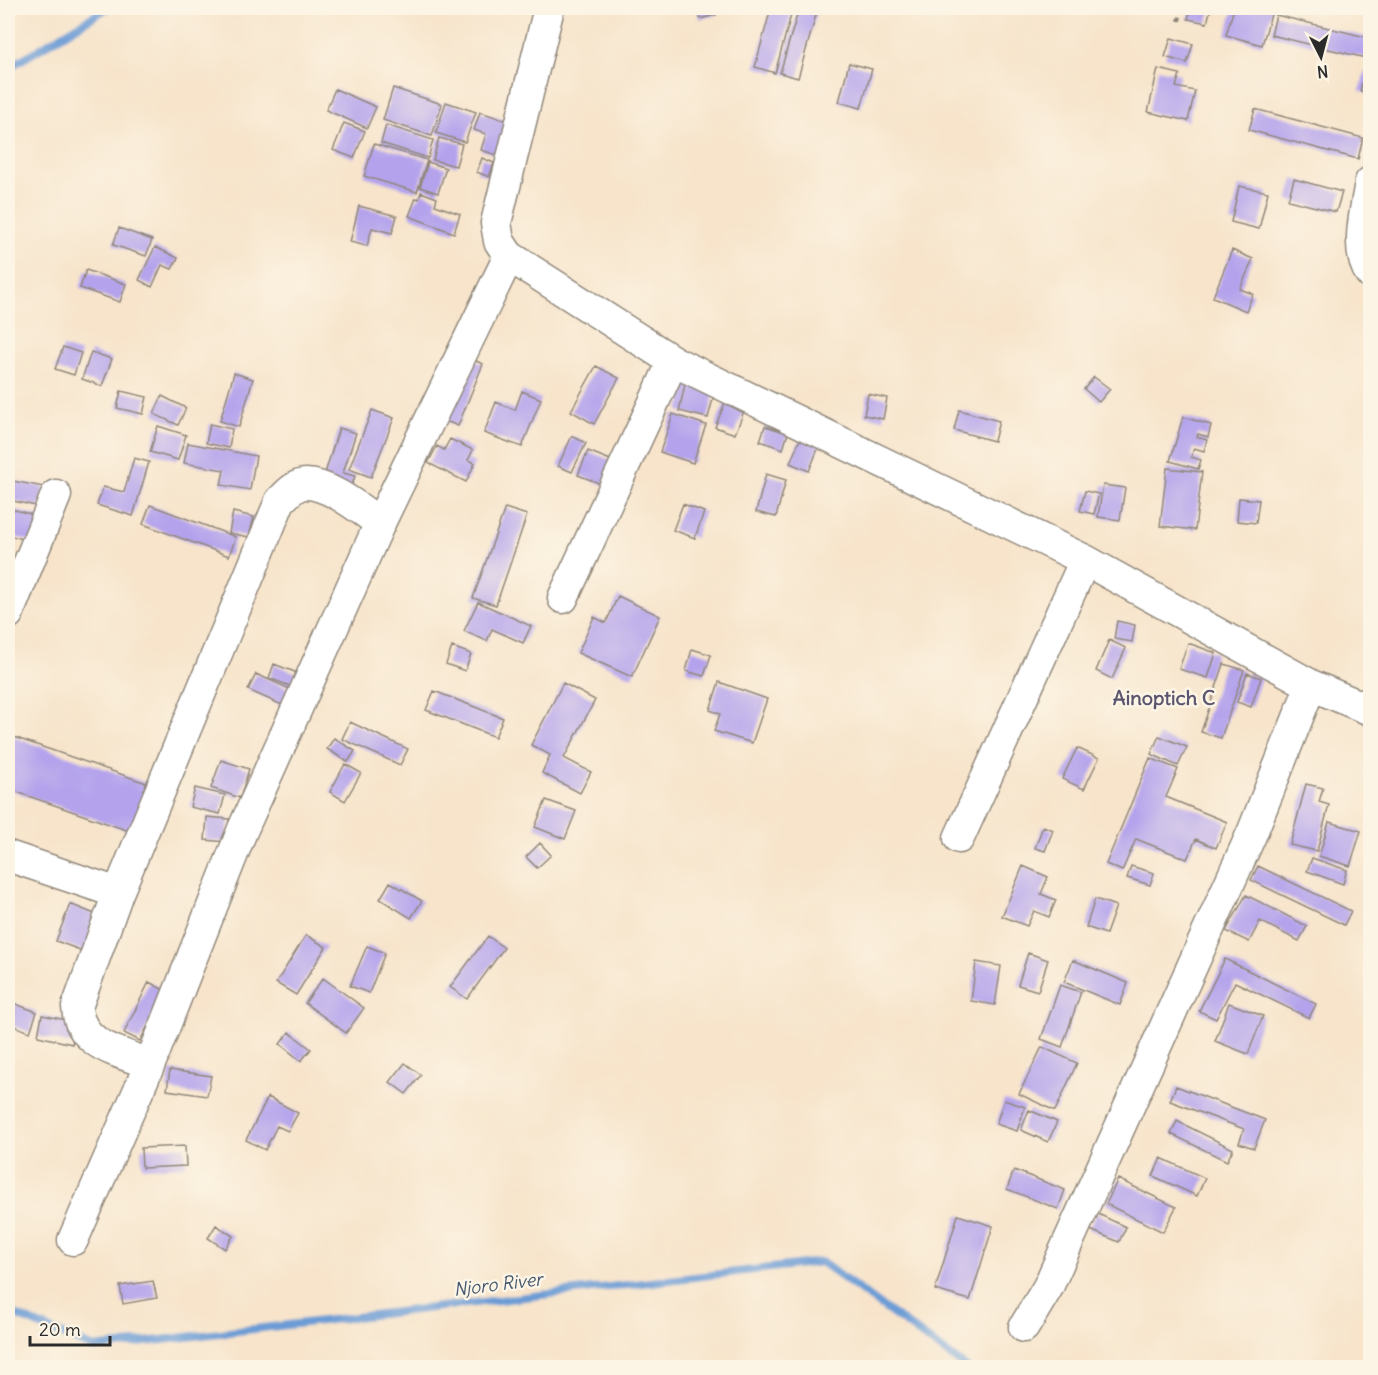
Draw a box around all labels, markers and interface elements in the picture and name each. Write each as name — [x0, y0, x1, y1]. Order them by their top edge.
north arrow — [1291, 27, 1351, 87]
text: N — [1316, 61, 1329, 82]
district label: Ainoptich C — [1113, 685, 1215, 710]
water label: Njoro River — [452, 1267, 546, 1301]
scale bar — [30, 1309, 110, 1347]
text: 20 m — [39, 1318, 81, 1341]

